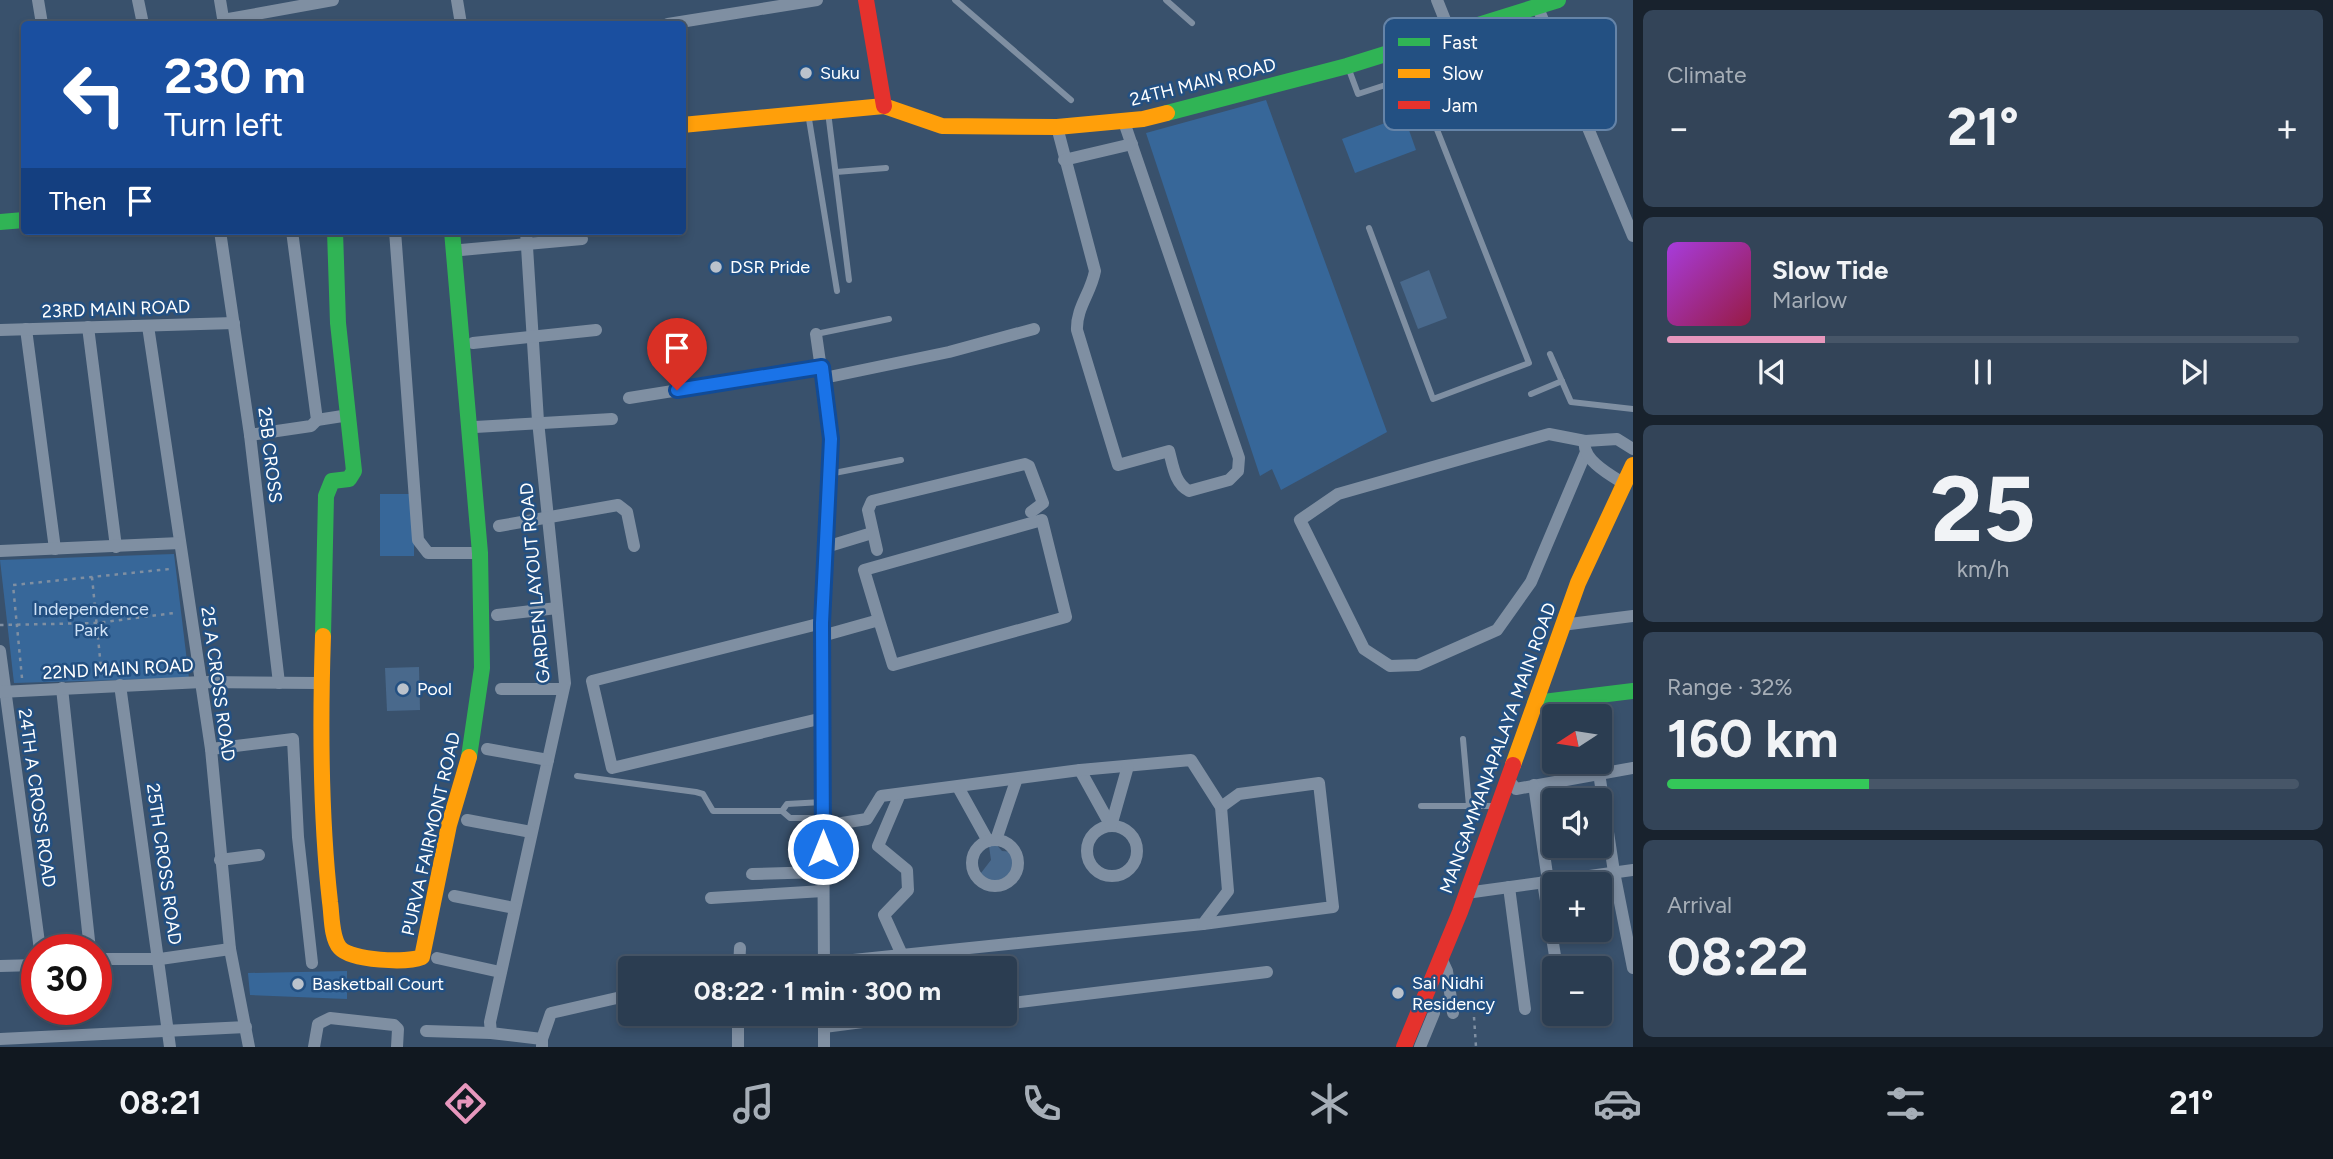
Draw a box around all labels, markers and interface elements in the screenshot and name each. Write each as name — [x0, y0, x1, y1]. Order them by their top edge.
legend — [1384, 18, 1616, 130]
text: Fast — [1442, 31, 1478, 54]
text: 230 m — [164, 46, 306, 105]
icon: left — [49, 49, 140, 140]
street label: 24TH MAIN ROAD — [1128, 53, 1278, 111]
text: Climate — [1667, 61, 1746, 89]
place label: Suku — [820, 62, 860, 84]
text: Slow — [1442, 62, 1484, 85]
marker: Suku — [798, 65, 814, 81]
text: Jam — [1442, 94, 1478, 117]
text: 21° — [1947, 96, 2019, 158]
text: − — [1667, 105, 1691, 151]
text: + — [2275, 105, 2299, 151]
text: Turn left — [164, 106, 283, 144]
icon: arrive — [121, 182, 159, 220]
text: Then — [49, 185, 107, 217]
text: Slow Tide — [1772, 254, 1888, 286]
place label: DSR Pride — [730, 256, 810, 278]
marker: DSR Pride — [708, 259, 724, 275]
text: Marlow — [1772, 286, 1847, 314]
street label: 23RD MAIN ROAD — [41, 295, 191, 323]
pin — [647, 318, 707, 390]
icon: arrive — [658, 329, 696, 367]
icon: previous — [1753, 353, 1791, 391]
icon: pause — [1964, 353, 2002, 391]
icon: next — [2175, 353, 2213, 391]
street label: 25B CROSS — [253, 406, 287, 504]
text: 25 — [1930, 455, 2036, 564]
street label: GARDEN LAYOUT ROAD — [515, 482, 555, 684]
text: km/h — [1957, 555, 2009, 583]
park label: Independence Park — [33, 598, 149, 641]
street label: MANGAMMANAPALAYA MAIN ROAD — [1435, 600, 1561, 896]
street label: 25 A CROSS ROAD — [196, 605, 240, 763]
street label: 22ND MAIN ROAD — [42, 654, 194, 684]
text: Range · 32% — [1667, 673, 1793, 701]
place label: Pool — [417, 678, 452, 700]
marker: Pool — [395, 681, 411, 697]
north arrow — [1542, 704, 1612, 774]
map controls — [1542, 704, 1612, 1026]
street label: 24TH A CROSS ROAD — [14, 707, 60, 889]
text: 160 km — [1667, 708, 1839, 770]
street label: PURVA FAIRMONT ROAD — [397, 730, 465, 938]
street label: 25TH CROSS ROAD — [142, 782, 186, 946]
button: sound — [1542, 788, 1612, 858]
position arrow — [786, 812, 860, 886]
button: + — [1542, 872, 1612, 942]
text: Arrival — [1667, 891, 1732, 919]
text: 08:22 — [1667, 926, 1808, 988]
speed limit sign: 30 — [21, 934, 112, 1025]
button: − — [1542, 956, 1612, 1026]
place label: Sai Nidhi Residency — [1412, 972, 1496, 1015]
place label: Basketball Court — [312, 973, 444, 995]
text: 08:22 · 1 min · 300 m — [694, 975, 941, 1007]
marker: Basketball Court — [290, 976, 306, 992]
marker: Sai Nidhi Residency — [1390, 985, 1406, 1001]
icon: directions — [441, 1079, 490, 1128]
icon: music — [729, 1079, 778, 1128]
icon: phone — [1017, 1079, 1066, 1128]
icon: climate — [1305, 1079, 1354, 1128]
icon: car — [1593, 1079, 1642, 1128]
icon: filters — [1881, 1079, 1930, 1128]
text: 08:21 — [120, 1084, 202, 1122]
text: 21° — [2169, 1084, 2213, 1122]

